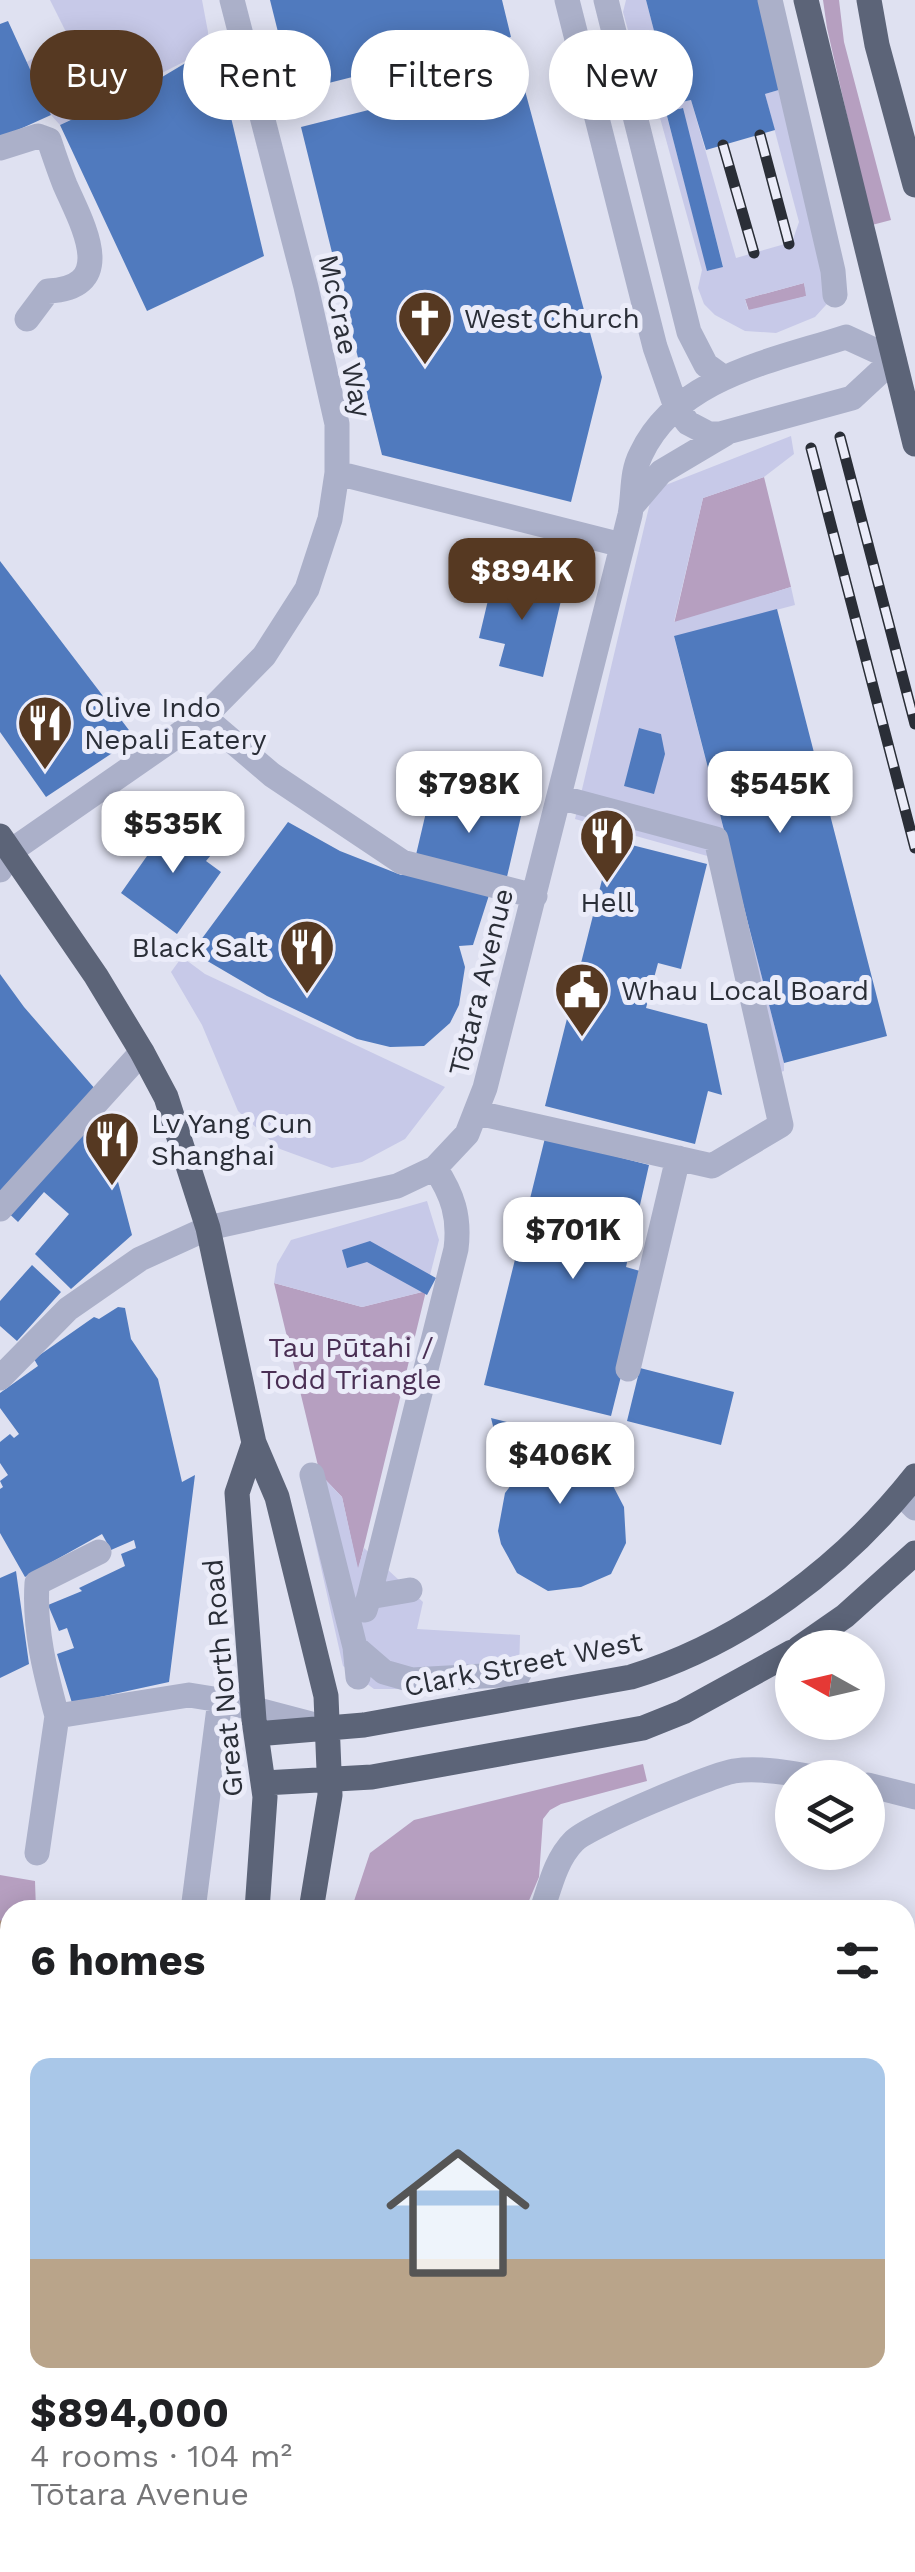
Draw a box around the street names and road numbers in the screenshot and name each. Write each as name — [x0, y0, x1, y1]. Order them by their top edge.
street label: McCrae Way — [312, 252, 378, 421]
street label: Tōtara Avenue — [442, 885, 520, 1079]
street label: Great North Road — [196, 1558, 250, 1798]
street label: Clark Street West — [401, 1625, 645, 1703]

